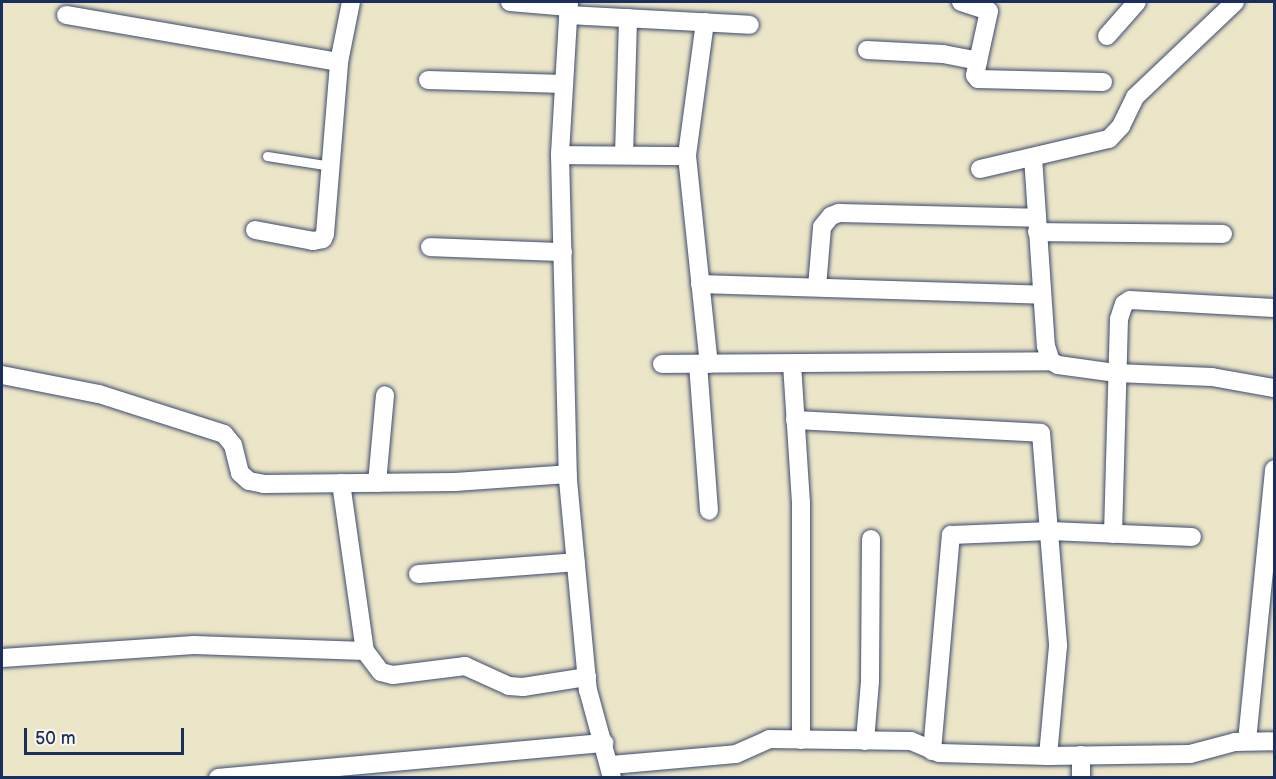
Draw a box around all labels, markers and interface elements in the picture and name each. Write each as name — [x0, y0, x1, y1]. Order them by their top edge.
scale bar — [27, 716, 188, 754]
text: 50 m — [35, 728, 76, 749]

